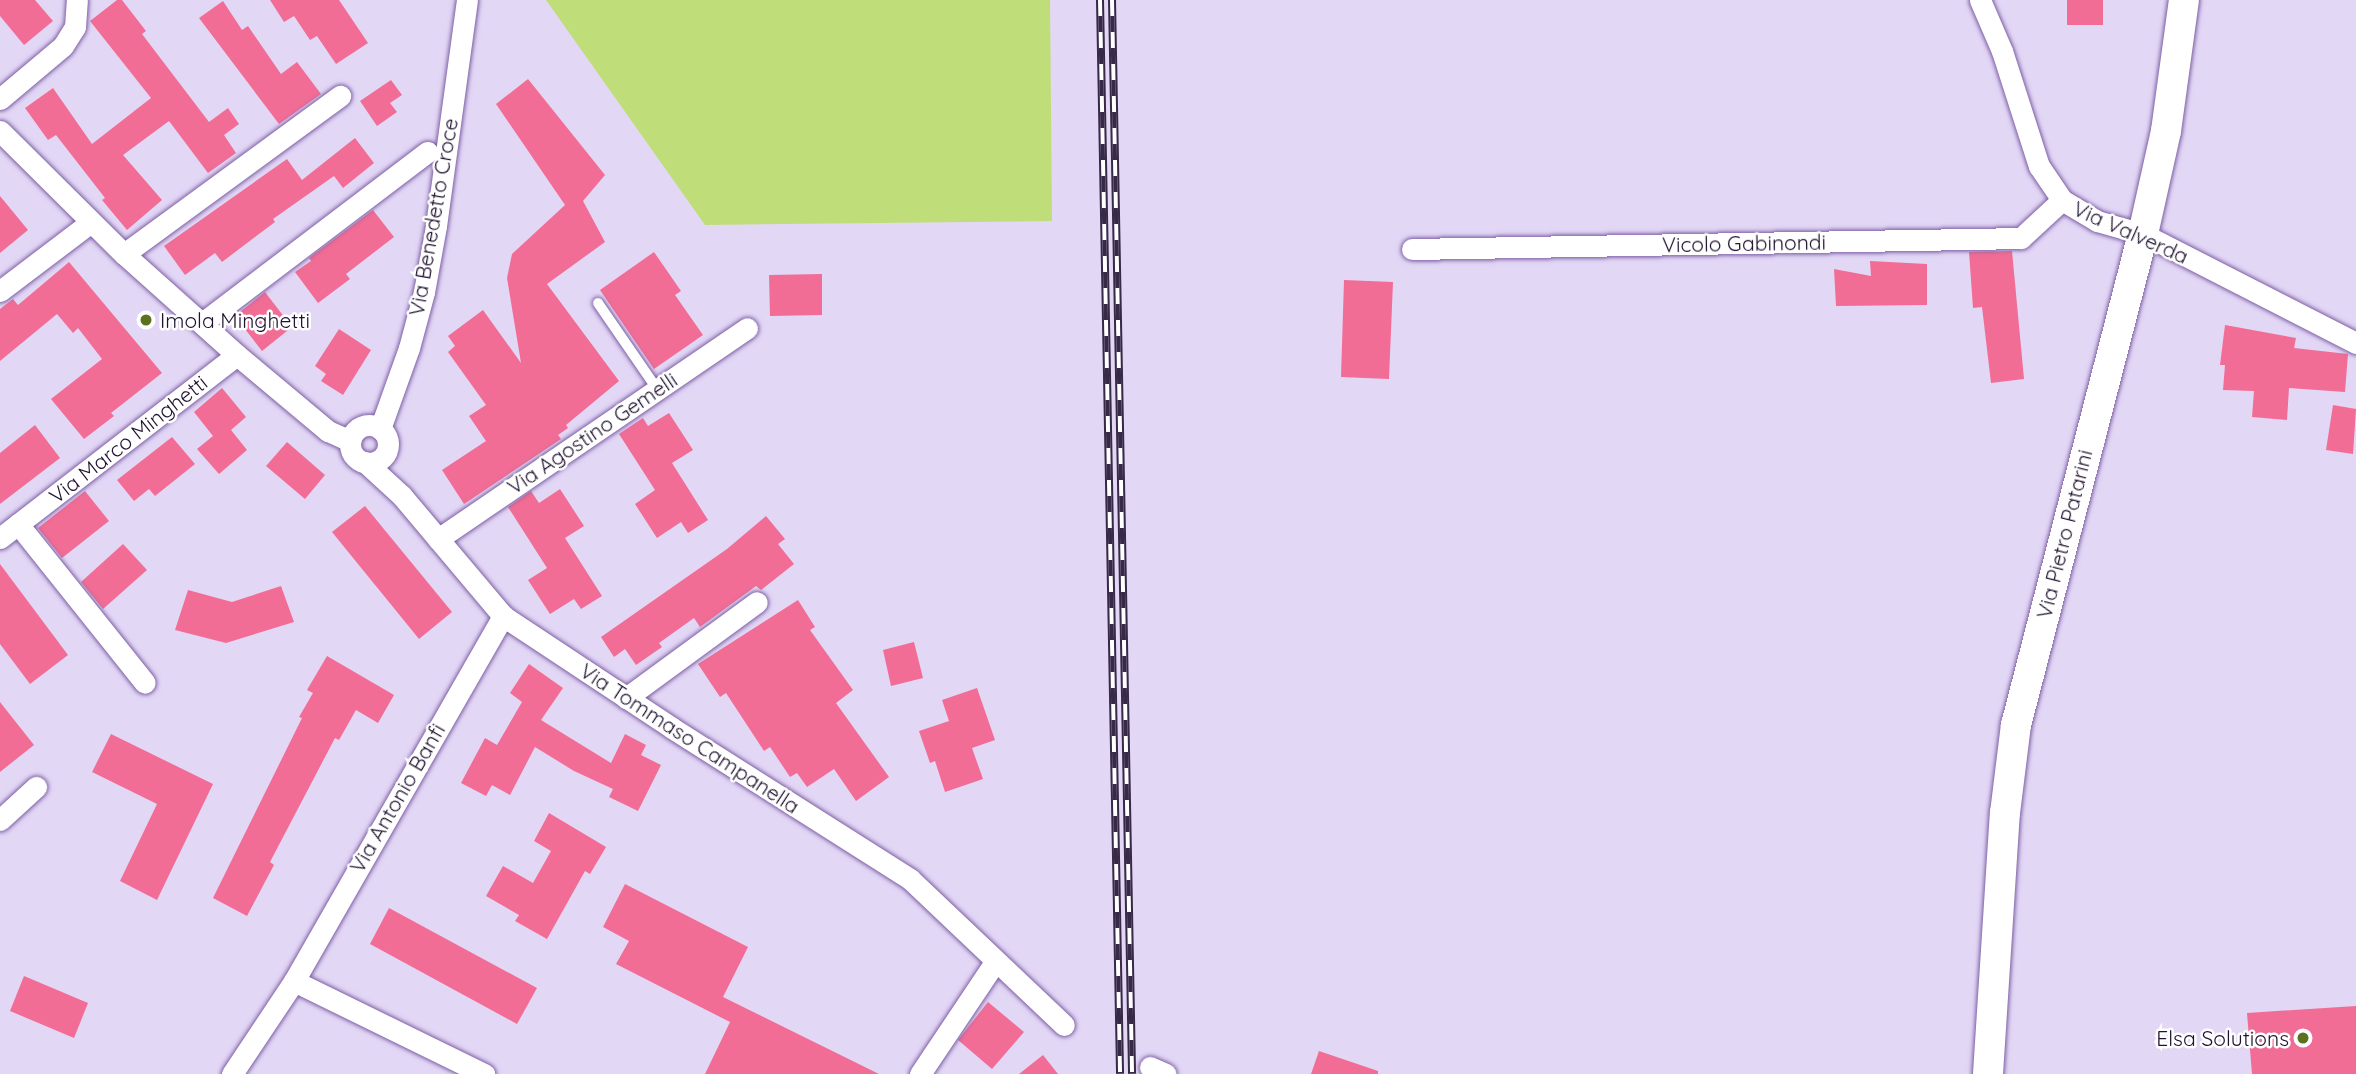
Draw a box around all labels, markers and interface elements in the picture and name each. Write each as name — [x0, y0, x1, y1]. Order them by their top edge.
street label: Via Benedetto Croce — [403, 116, 463, 318]
street label: Via Valverda — [2069, 195, 2193, 269]
street label: Vicolo Gabinondi — [1662, 229, 1826, 257]
place label: Imola Minghetti — [160, 307, 310, 333]
marker: Imola Minghetti — [138, 312, 154, 328]
street label: Via Agostino Gemelli — [502, 367, 682, 499]
street label: Via Marco Minghetti — [44, 369, 212, 509]
street label: Via Pietro Patarini — [2031, 447, 2097, 621]
street label: Via Tommaso Campanella — [576, 658, 804, 818]
street label: Via Antonio Banfi — [344, 719, 450, 877]
place label: Elsa Solutions — [2156, 1025, 2289, 1051]
marker: Elsa Solutions — [2295, 1030, 2311, 1046]

